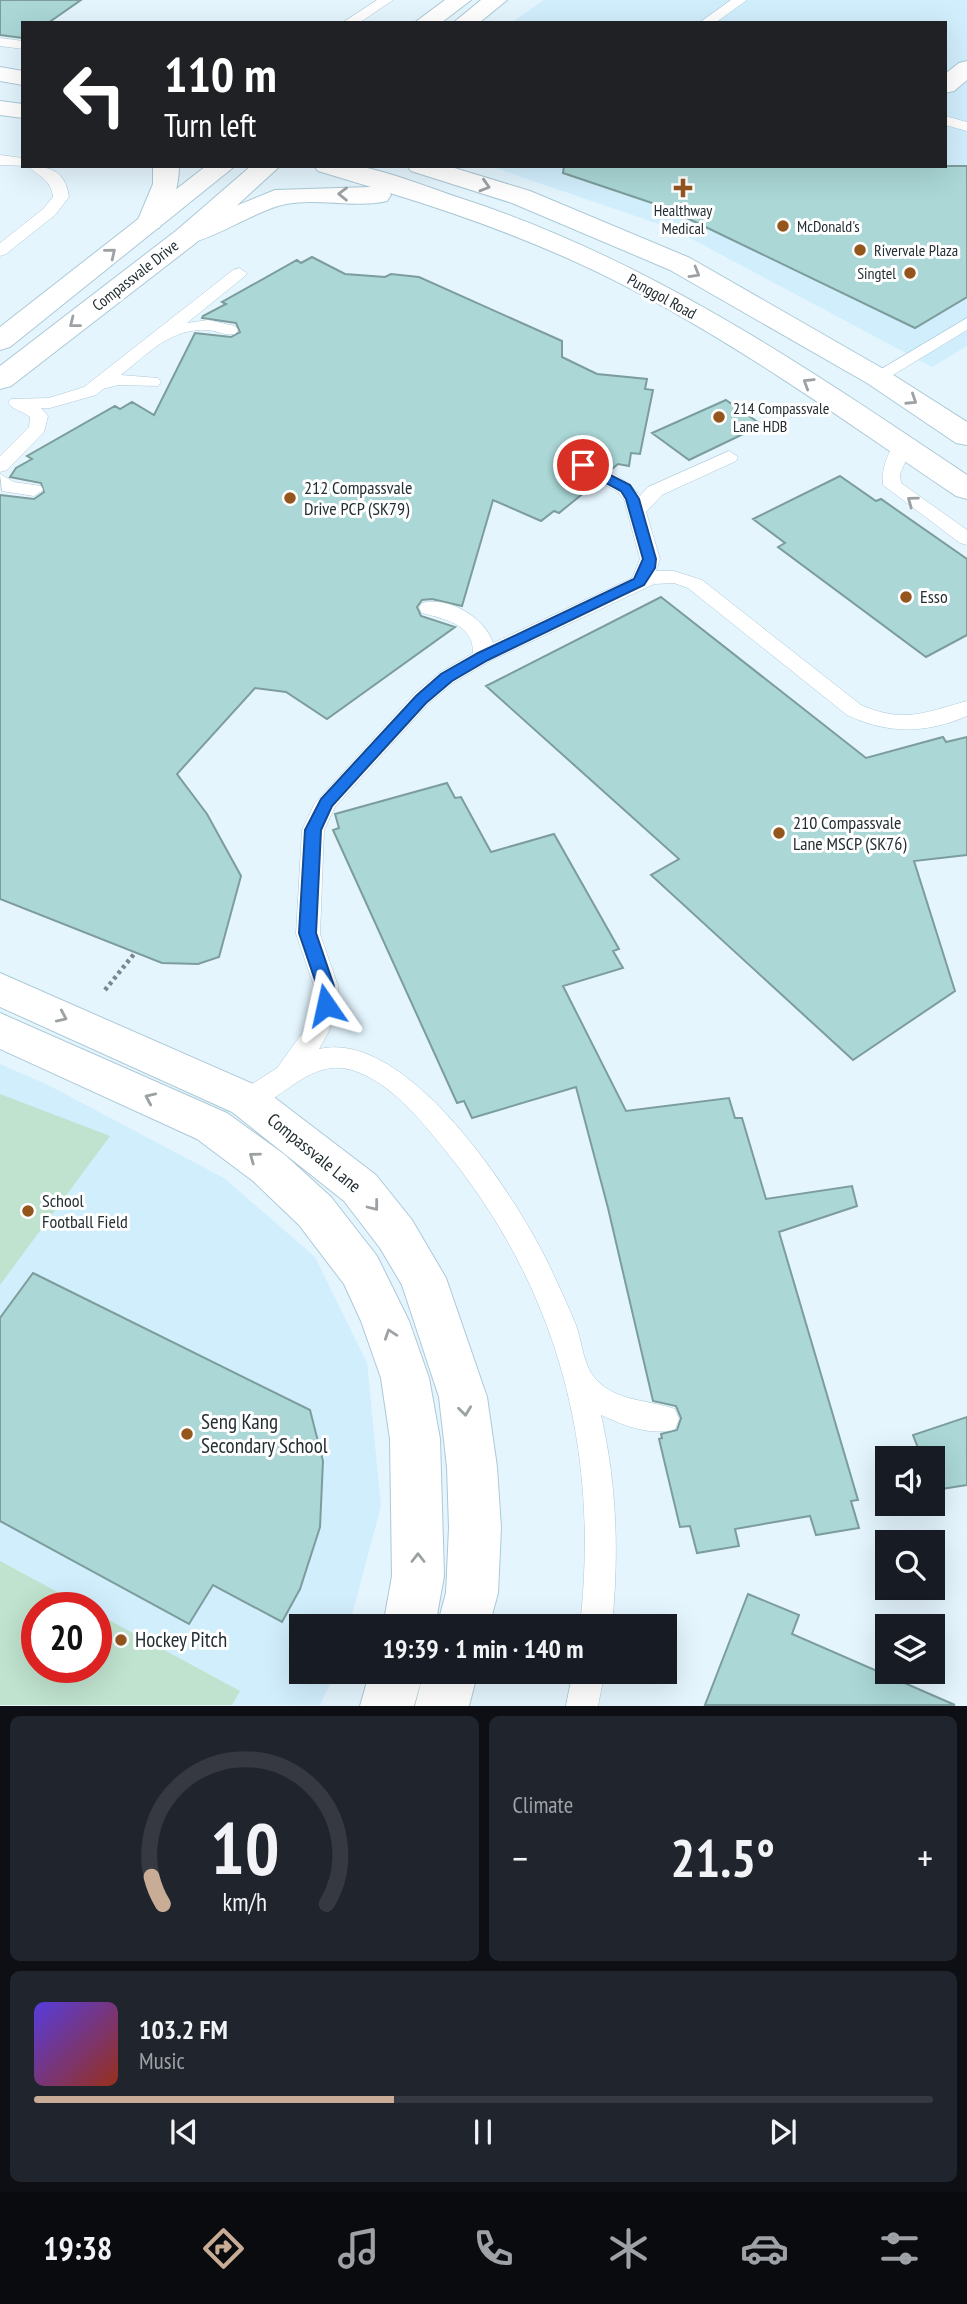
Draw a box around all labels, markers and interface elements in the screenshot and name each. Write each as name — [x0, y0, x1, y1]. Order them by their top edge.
text: 110 m — [164, 42, 277, 106]
icon: left — [49, 49, 140, 140]
text: Turn left — [164, 104, 256, 146]
one-way arrow — [478, 178, 491, 192]
marker: Healthway Medical — [673, 178, 693, 198]
one-way arrow — [337, 187, 348, 202]
place label: Healthway Medical — [654, 200, 712, 238]
place label: McDonald's — [797, 216, 860, 236]
marker: McDonald's — [775, 218, 791, 234]
street label: Compassvale Drive — [88, 235, 182, 315]
place label: Rivervale Plaza — [874, 240, 958, 260]
marker: Rivervale Plaza — [852, 242, 868, 258]
one-way arrow — [102, 249, 115, 261]
place label: Singtel — [857, 263, 896, 283]
one-way arrow — [688, 265, 700, 278]
marker: Singtel — [902, 265, 918, 281]
street label: Punggol Road — [624, 269, 700, 323]
one-way arrow — [70, 314, 82, 327]
one-way arrow — [803, 379, 816, 392]
one-way arrow — [905, 392, 918, 405]
place label: 214 Compassvale Lane HDB — [733, 398, 829, 436]
marker: 214 Compassvale Lane HDB — [711, 409, 727, 425]
pin — [553, 435, 613, 495]
icon: arrive — [564, 446, 602, 484]
place label: 212 Compassvale Drive PCP (SK79) — [304, 476, 412, 520]
marker: 212 Compassvale Drive PCP (SK79) — [282, 490, 298, 506]
one-way arrow — [907, 497, 920, 510]
place label: Esso — [920, 585, 948, 608]
marker: Esso — [898, 589, 914, 605]
place label: 210 Compassvale Lane MSCP (SK76) — [793, 811, 907, 855]
marker: 210 Compassvale Lane MSCP (SK76) — [771, 825, 787, 841]
position arrow — [289, 968, 363, 1042]
one-way arrow — [55, 1009, 67, 1023]
one-way arrow — [145, 1092, 157, 1106]
street label: Compassvale Lane — [263, 1108, 366, 1197]
one-way arrow — [249, 1153, 261, 1165]
place label: School Football Field — [42, 1189, 128, 1233]
one-way arrow — [366, 1198, 379, 1210]
marker: School Football Field — [20, 1203, 36, 1219]
one-way arrow — [384, 1329, 398, 1341]
one-way arrow — [458, 1406, 473, 1417]
place label: Seng Kang Secondary School — [201, 1408, 328, 1459]
marker: Seng Kang Secondary School — [179, 1426, 195, 1442]
map controls — [875, 1446, 945, 1684]
button: sound — [875, 1446, 945, 1516]
button: search — [875, 1530, 945, 1600]
one-way arrow — [410, 1553, 426, 1563]
speed limit sign: 20 — [21, 1592, 112, 1683]
button: layers — [875, 1614, 945, 1684]
place label: Hockey Pitch — [135, 1626, 227, 1653]
marker: Hockey Pitch — [113, 1632, 129, 1648]
text: 19:39 · 1 min · 140 m — [383, 1632, 583, 1665]
text: Climate — [513, 1790, 573, 1819]
text: 10 — [209, 1801, 279, 1895]
text: 21.5° — [670, 1824, 775, 1891]
text: − — [513, 1833, 528, 1882]
text: + — [917, 1833, 933, 1882]
text: km/h — [222, 1886, 266, 1918]
text: 103.2 FM — [139, 2013, 228, 2046]
text: Music — [139, 2046, 185, 2075]
icon: previous — [165, 2113, 203, 2151]
icon: pause — [464, 2113, 502, 2151]
icon: next — [764, 2113, 802, 2151]
icon: directions — [199, 2224, 248, 2273]
icon: music — [334, 2224, 383, 2273]
icon: phone — [469, 2224, 518, 2273]
icon: climate — [604, 2224, 653, 2273]
icon: car — [740, 2224, 789, 2273]
icon: filters — [875, 2224, 924, 2273]
text: 19:38 — [43, 2227, 112, 2269]

